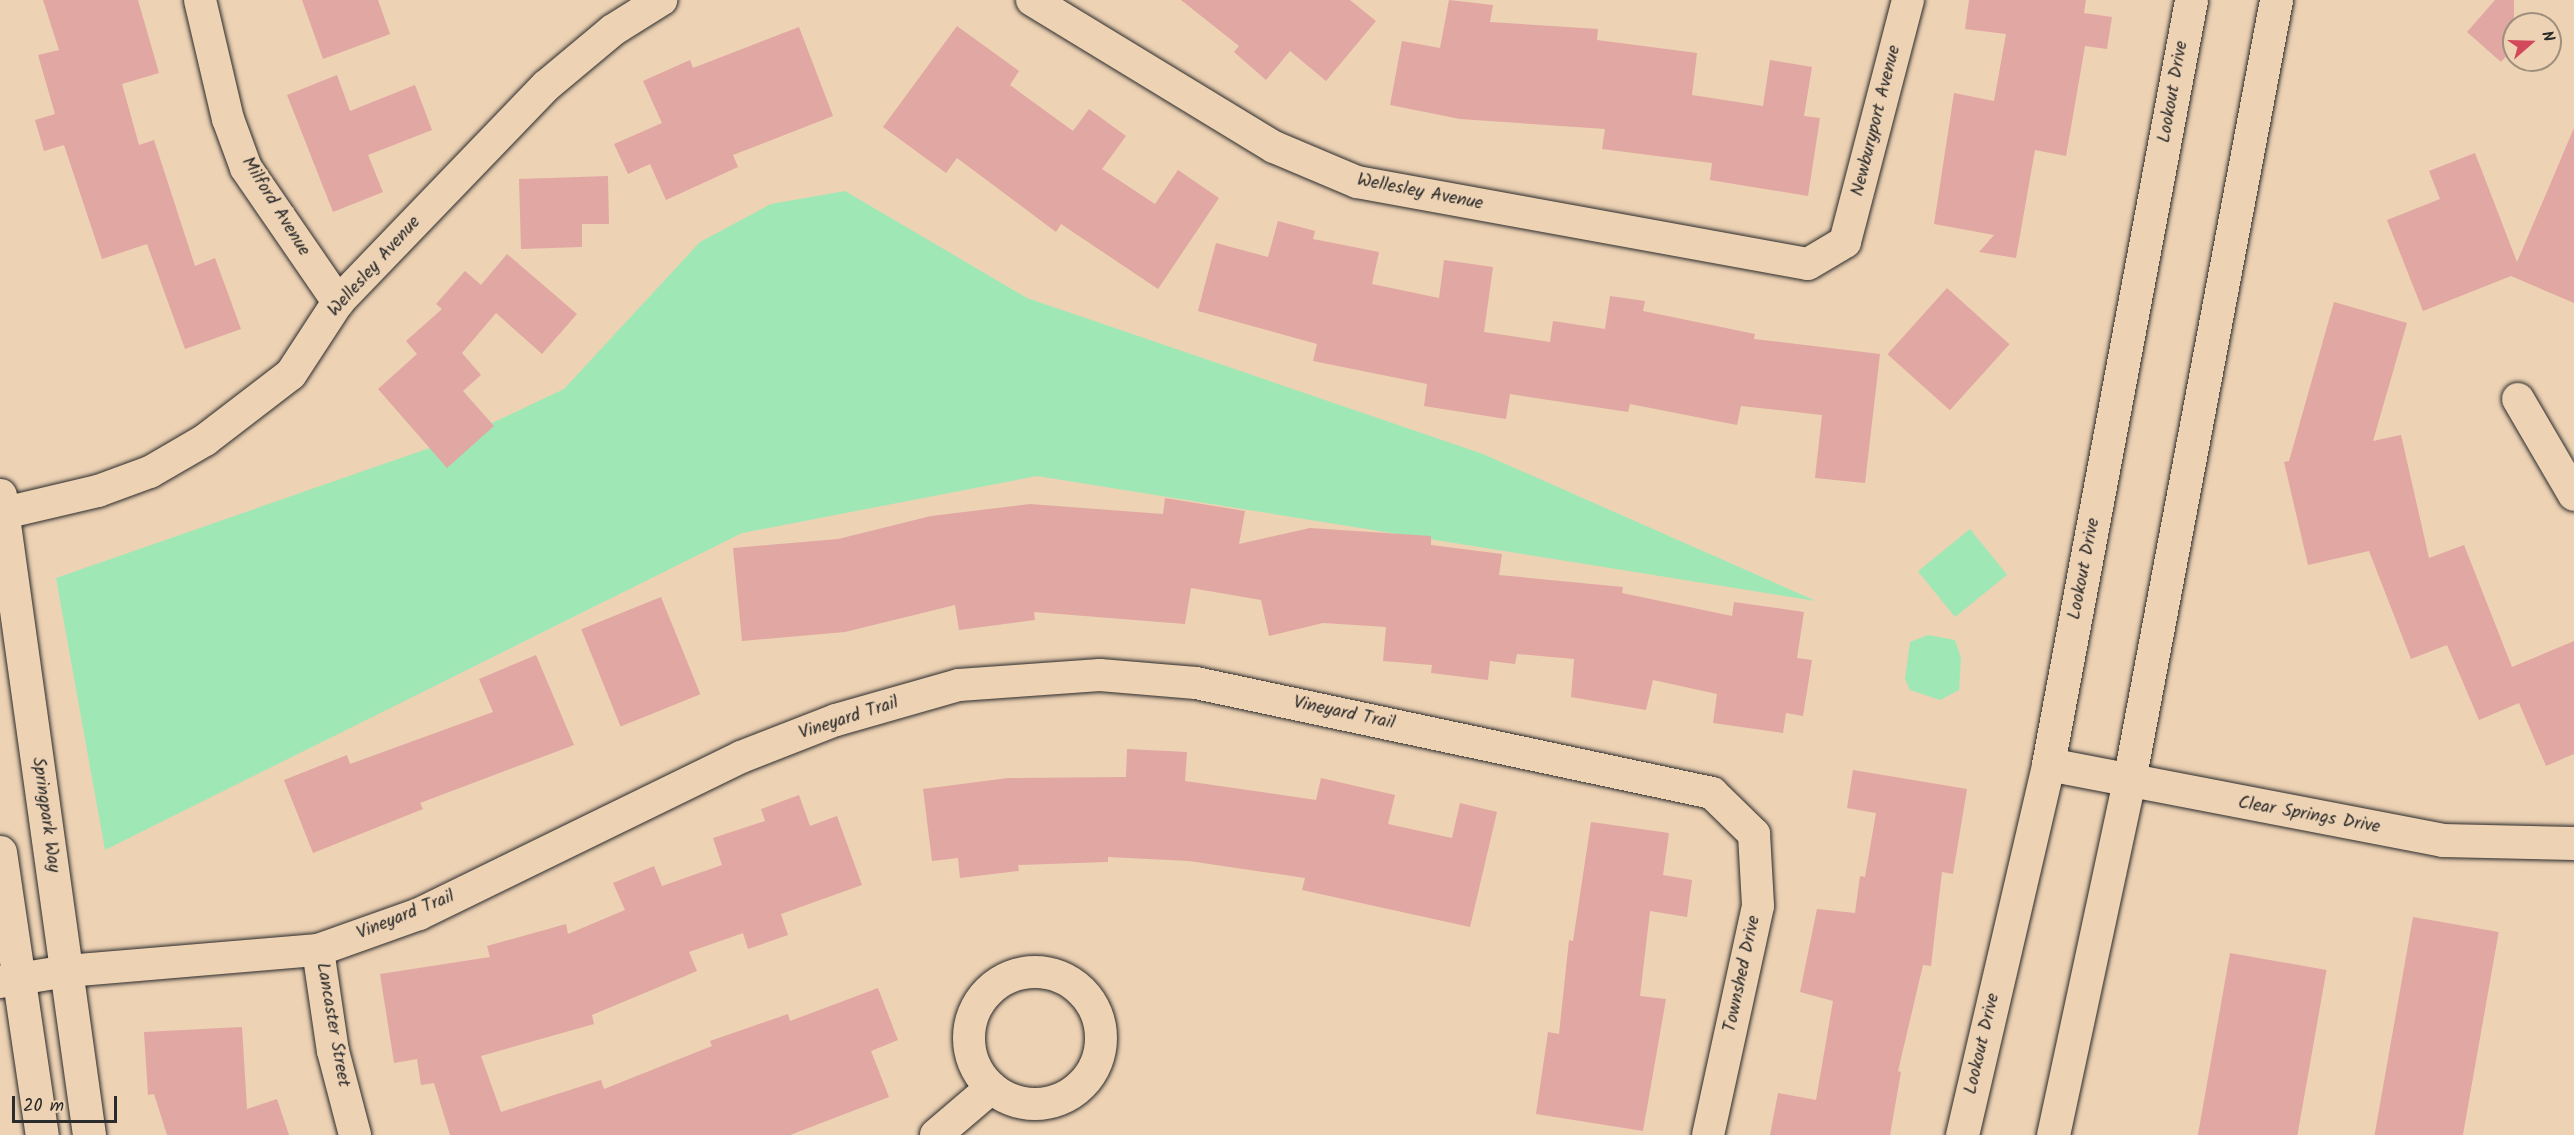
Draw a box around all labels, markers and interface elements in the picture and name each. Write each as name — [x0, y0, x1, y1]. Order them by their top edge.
north arrow — [2502, 12, 2562, 72]
text: N — [2534, 27, 2561, 45]
street label: Lookout Drive — [2154, 39, 2194, 145]
street label: Newburyport Avenue — [1848, 43, 1906, 199]
street label: Milford Avenue — [236, 153, 314, 261]
street label: Wellesley Avenue — [1355, 170, 1485, 216]
street label: Wellesley Avenue — [324, 212, 426, 322]
street label: Lookout Drive — [2065, 516, 2105, 622]
street label: Vineyard Trail — [797, 693, 901, 745]
street label: Vineyard Trail — [1291, 693, 1397, 735]
street label: Springpark Way — [26, 756, 64, 874]
street label: Clear Springs Drive — [2236, 793, 2382, 839]
street label: Vineyard Trail — [354, 887, 458, 945]
street label: Townshed Drive — [1720, 914, 1766, 1034]
street label: Lancaster Street — [310, 961, 354, 1089]
street label: Lookout Drive — [1961, 991, 2005, 1097]
scale bar — [15, 1084, 120, 1122]
text: 20 m — [23, 1092, 64, 1121]

